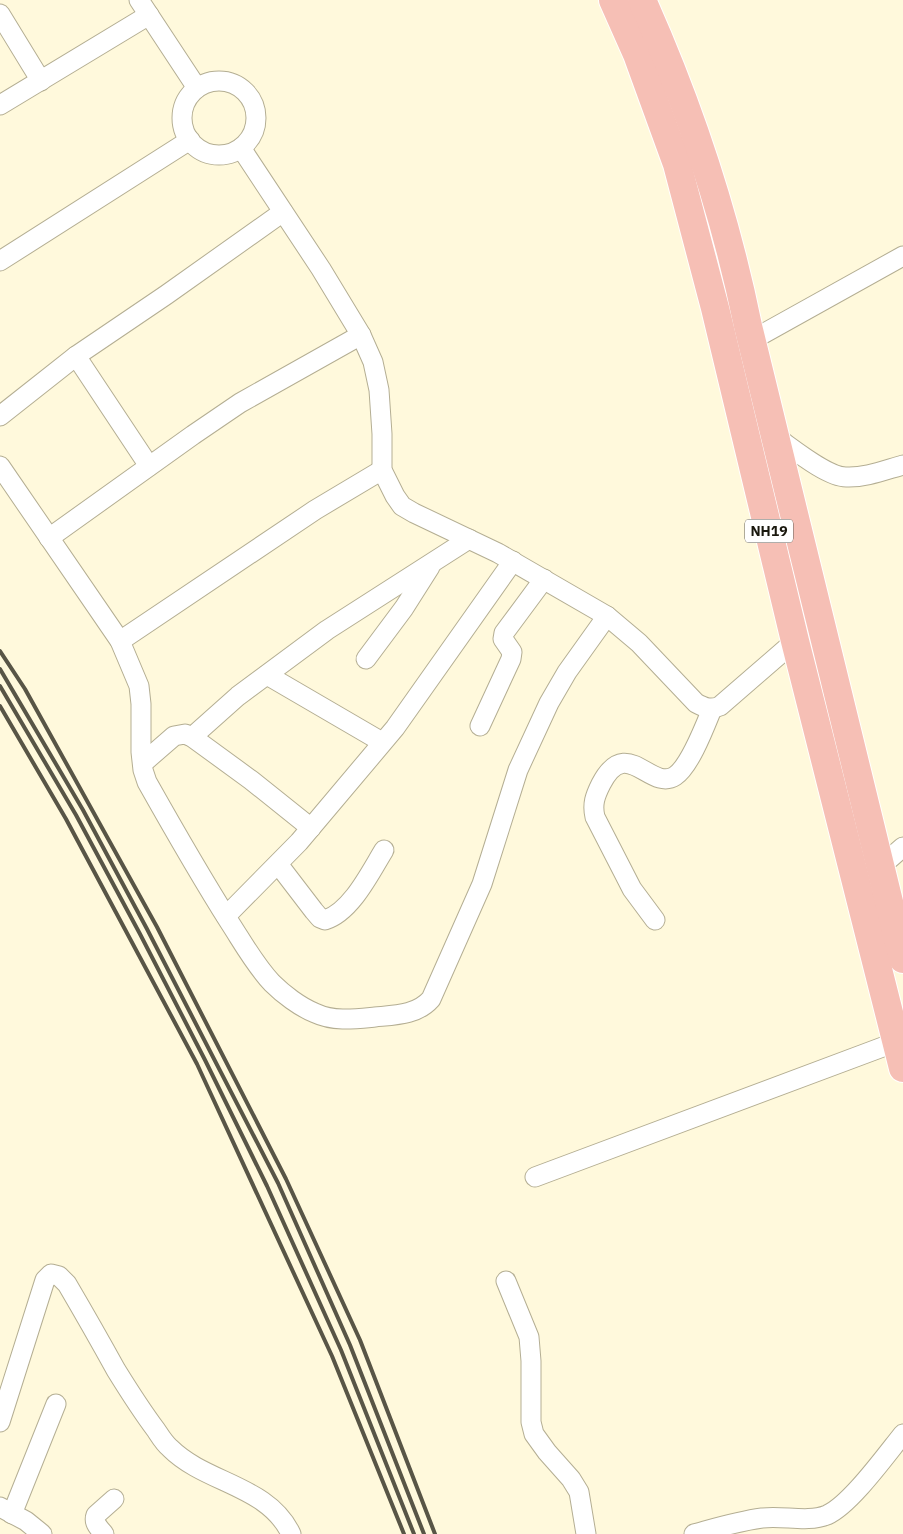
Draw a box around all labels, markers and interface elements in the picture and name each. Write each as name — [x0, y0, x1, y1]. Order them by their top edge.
road number: NH19 — [745, 520, 793, 542]

